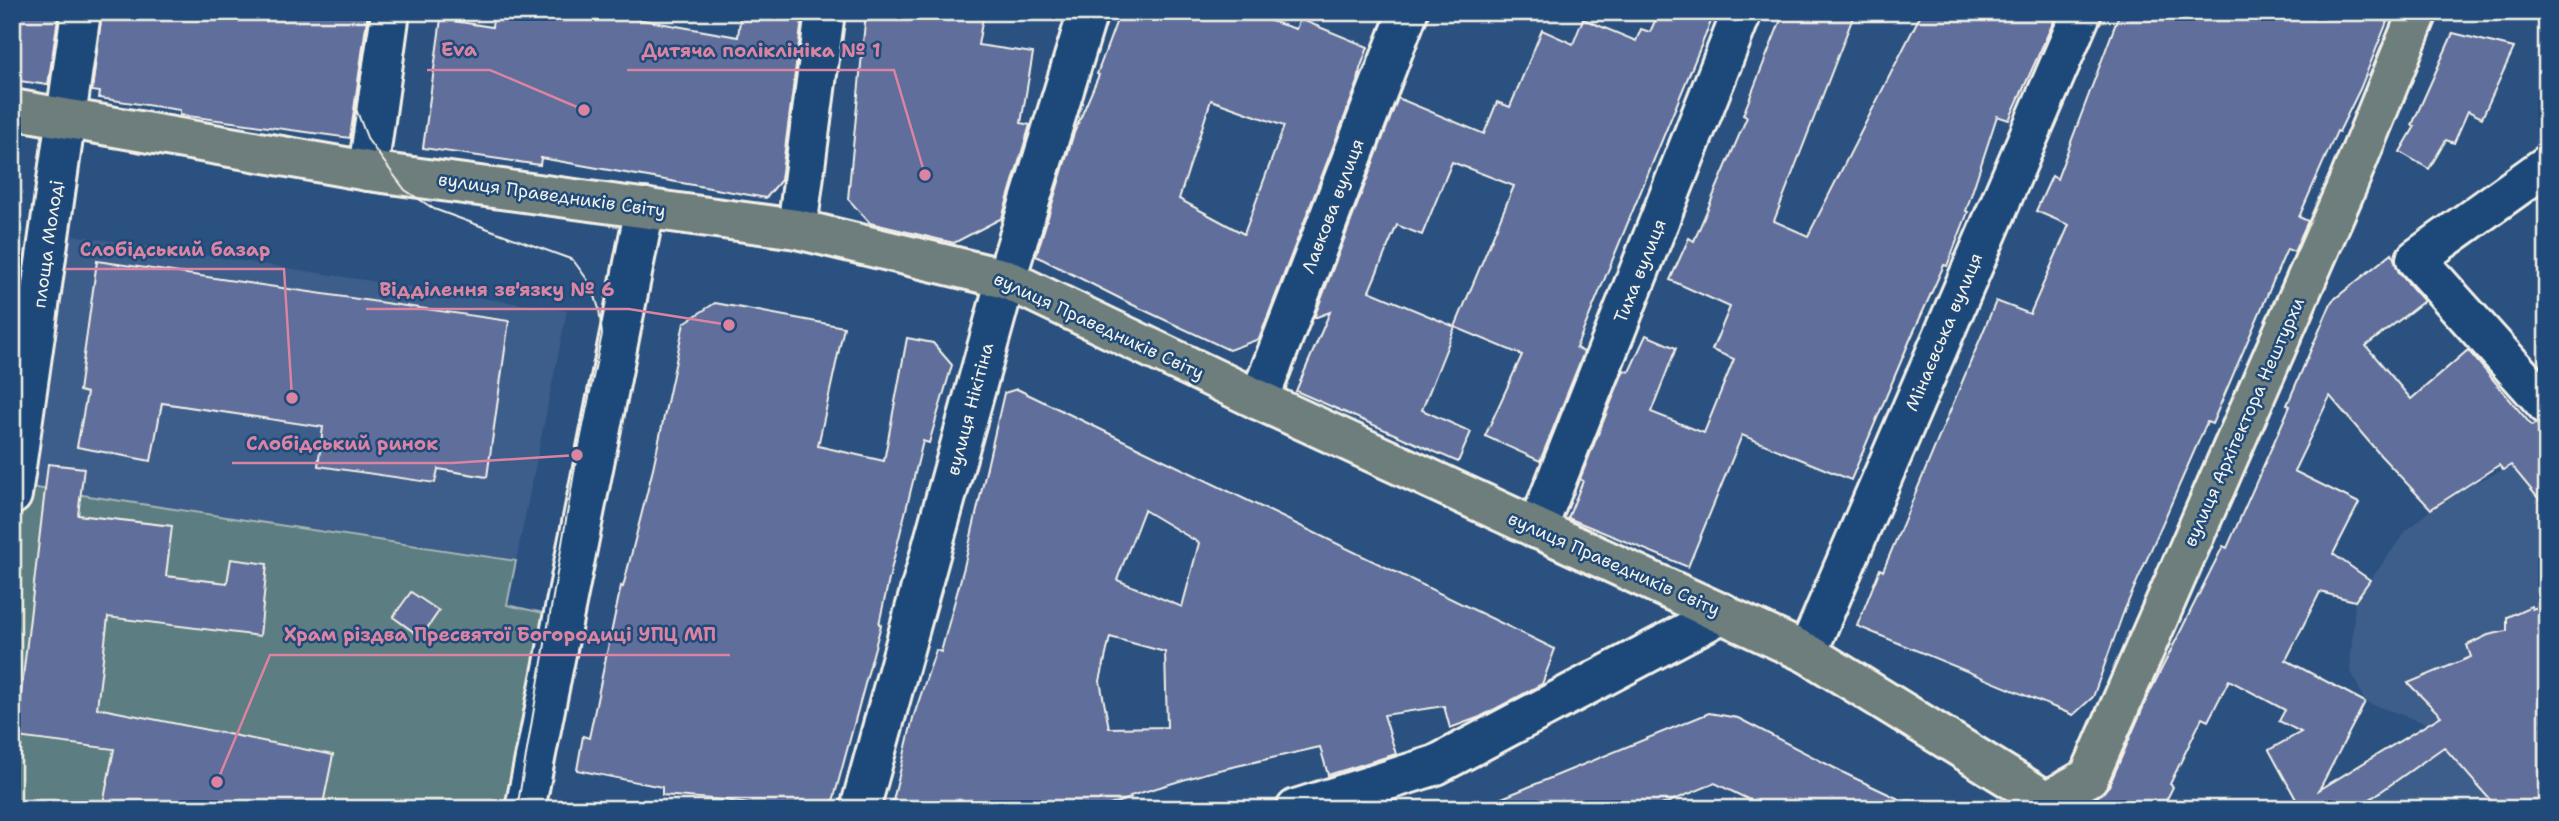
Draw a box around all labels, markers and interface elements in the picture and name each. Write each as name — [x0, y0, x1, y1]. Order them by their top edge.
callout: Eva — [427, 30, 490, 70]
callout: Дитяча поліклініка № 1 — [627, 30, 894, 70]
text: Eva — [441, 37, 477, 62]
text: Дитяча поліклініка № 1 — [641, 38, 881, 63]
street label: Лавкова вулиця — [1296, 135, 1370, 277]
street label: вулиця Праведників Світу — [437, 167, 667, 223]
street label: площа Молоді — [27, 178, 69, 310]
street label: Тиха вулиця — [1608, 215, 1672, 327]
callout: Слобідський базар — [66, 229, 284, 269]
text: Слобідський базар — [80, 237, 270, 262]
street label: Мінаєвська вулиця — [1900, 249, 1988, 415]
street label: вулиця Праведників Світу — [990, 267, 1208, 385]
callout: Відділення зв'язку № 6 — [366, 269, 629, 309]
text: Відділення зв'язку № 6 — [379, 277, 615, 302]
street label: вулиця Архітектора Нештурхи — [2178, 293, 2310, 550]
street label: вулиця Нікітіна — [941, 340, 999, 478]
callout: Слобідський ринок — [232, 423, 452, 463]
text: Слобідський ринок — [246, 431, 438, 456]
street label: вулиця Праведників Світу — [1504, 506, 1724, 622]
callout: Храм різдва Пресвятої Богородиці УПЦ МП — [270, 615, 730, 655]
text: Храм різдва Пресвятої Богородиці УПЦ МП — [284, 622, 716, 647]

